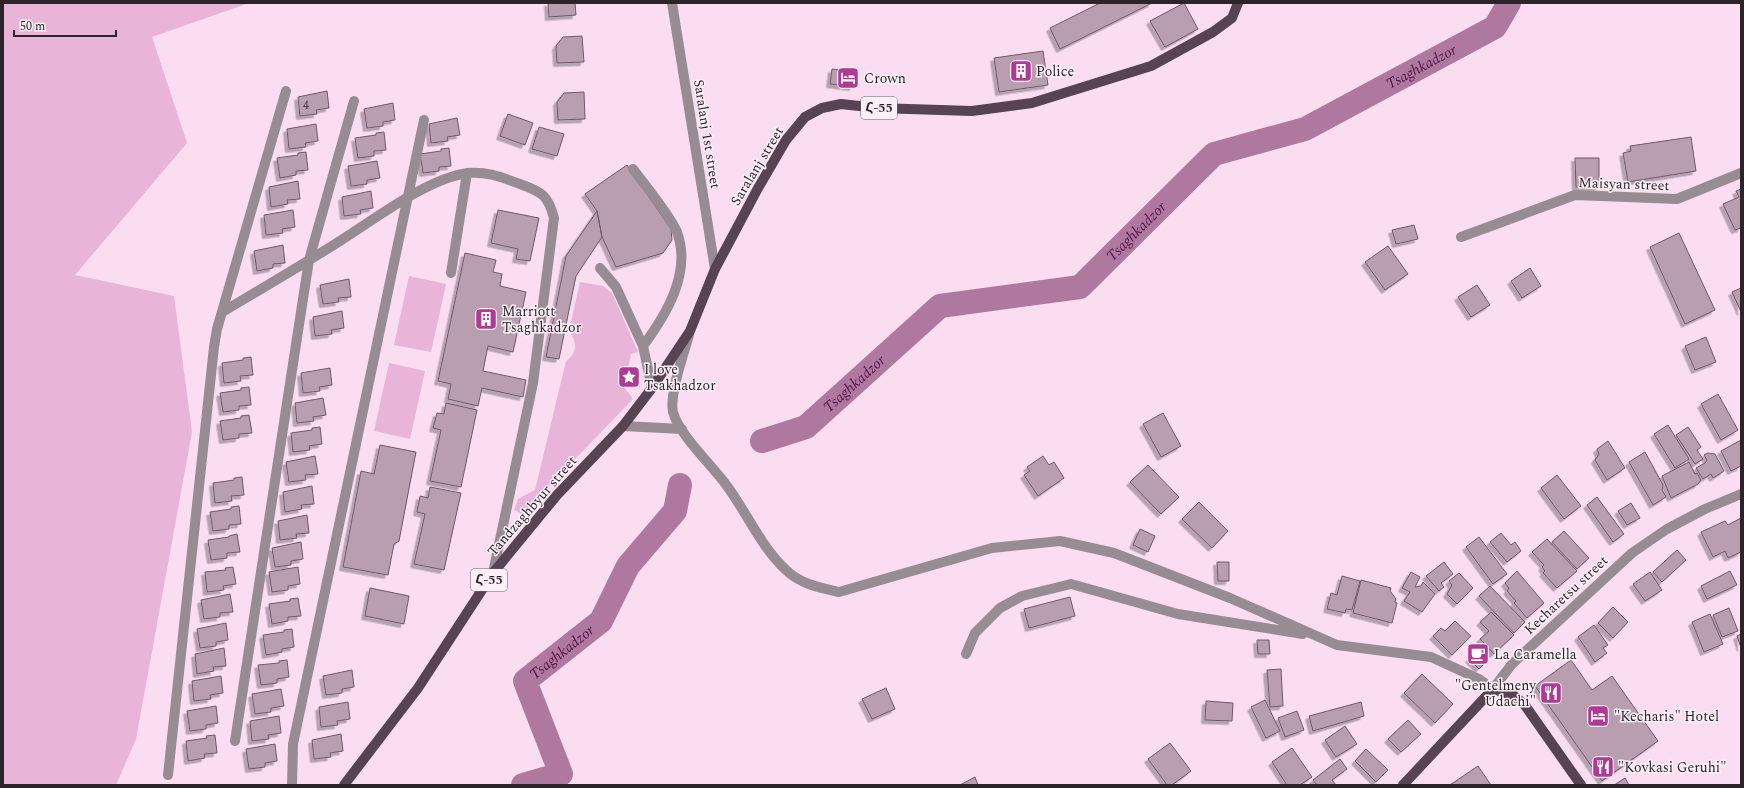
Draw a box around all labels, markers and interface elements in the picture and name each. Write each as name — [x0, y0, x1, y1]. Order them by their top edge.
scale bar — [14, 12, 116, 38]
text: 50 m — [20, 17, 45, 36]
water label: Tsaghkadzor — [1382, 38, 1461, 95]
building icon: Police — [1008, 58, 1034, 84]
place label: Police — [1036, 61, 1074, 82]
hotel icon: Crown — [835, 65, 861, 91]
place label: Crown — [864, 68, 906, 89]
street label: Saralanj 1st street — [688, 78, 726, 190]
house number: 4 — [303, 96, 309, 115]
road number: Հ-55 — [861, 97, 897, 119]
street label: Saralanj street — [725, 122, 789, 210]
street label: Maisyan street — [1578, 172, 1670, 196]
water label: Tsaghkadzor — [1101, 195, 1172, 267]
place label: Marriott Tsaghkadzor — [502, 301, 582, 338]
building icon: Marriott Tsaghkadzor — [473, 306, 499, 332]
water label: Tsaghkadzor — [818, 349, 891, 418]
place label: I love Tsakhadzor — [644, 359, 716, 396]
place icon: I love Tsakhadzor — [616, 364, 642, 390]
street label: Tandzaghbyur street — [482, 451, 582, 561]
street label: Kecharetsu street — [1519, 550, 1613, 639]
road number: Հ-55 — [471, 569, 507, 591]
water label: Tsaghkadzor — [524, 619, 600, 685]
cafe icon: La Caramella — [1465, 641, 1491, 667]
place label: La Caramella — [1494, 644, 1577, 665]
place label: "Gentelmeny Udachi" — [1455, 675, 1537, 712]
restaurant icon: "Gentelmeny Udachi" — [1538, 680, 1564, 706]
hotel icon: "Kecharis" Hotel — [1585, 703, 1611, 729]
place label: "Kecharis" Hotel — [1614, 706, 1719, 727]
restaurant icon: "Kovkasi Geruhi" — [1590, 754, 1616, 780]
place label: "Kovkasi Geruhi" — [1618, 757, 1726, 778]

